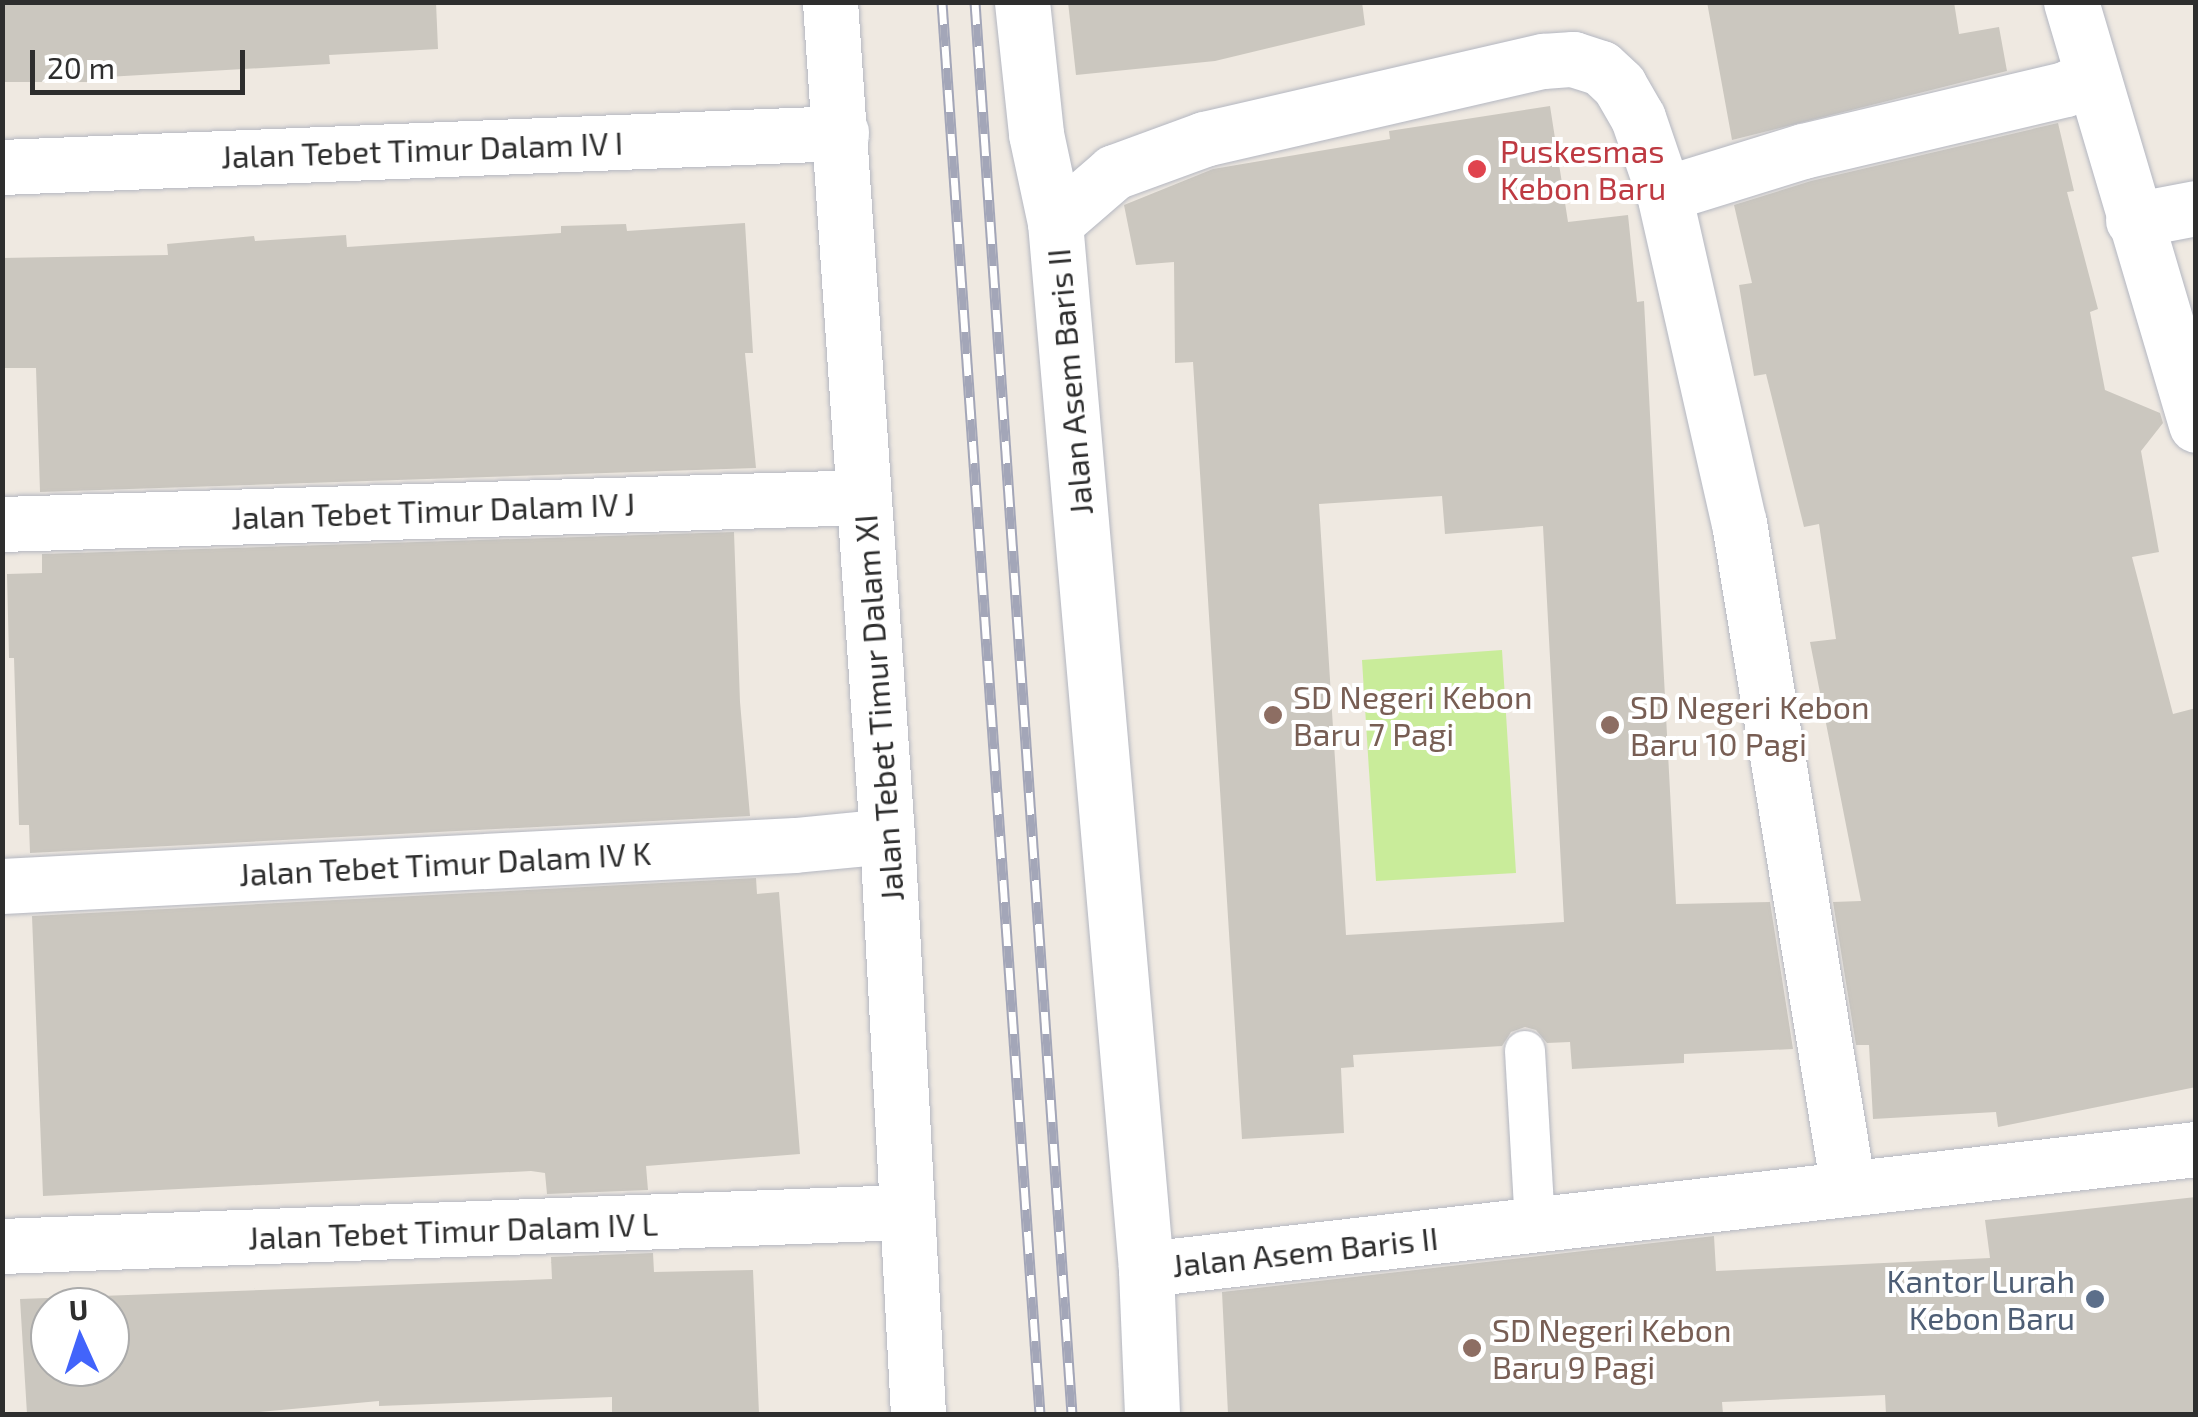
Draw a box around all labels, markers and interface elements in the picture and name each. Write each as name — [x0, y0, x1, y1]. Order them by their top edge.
scale bar — [35, 30, 250, 92]
text: 20 m — [47, 49, 115, 85]
street label: Jalan Tebet Timur Dalam IV I — [219, 123, 625, 175]
place label: Puskesmas Kebon Baru — [1500, 132, 1666, 207]
marker: Puskesmas Kebon Baru — [1464, 156, 1490, 182]
street label: Jalan Asem Baris II — [1038, 247, 1100, 517]
street label: Jalan Tebet Timur Dalam IV J — [229, 484, 637, 536]
street label: Jalan Tebet Timur Dalam XI — [845, 512, 911, 904]
place label: SD Negeri Kebon Baru 7 Pagi — [1293, 678, 1533, 753]
place label: SD Negeri Kebon Baru 10 Pagi — [1630, 688, 1870, 763]
marker: SD Negeri Kebon Baru 7 Pagi — [1262, 704, 1284, 726]
marker: SD Negeri Kebon Baru 10 Pagi — [1599, 714, 1621, 736]
street label: Jalan Tebet Timur Dalam IV K — [236, 833, 654, 893]
street label: Jalan Tebet Timur Dalam IV L — [246, 1204, 660, 1256]
street label: Jalan Asem Baris II — [1170, 1218, 1440, 1284]
place label: Kantor Lurah Kebon Baru — [1886, 1262, 2075, 1337]
north arrow — [30, 1287, 130, 1387]
marker: Kantor Lurah Kebon Baru — [2084, 1288, 2106, 1310]
text: U — [68, 1292, 89, 1327]
place label: SD Negeri Kebon Baru 9 Pagi — [1492, 1311, 1732, 1386]
marker: SD Negeri Kebon Baru 9 Pagi — [1461, 1337, 1483, 1359]

